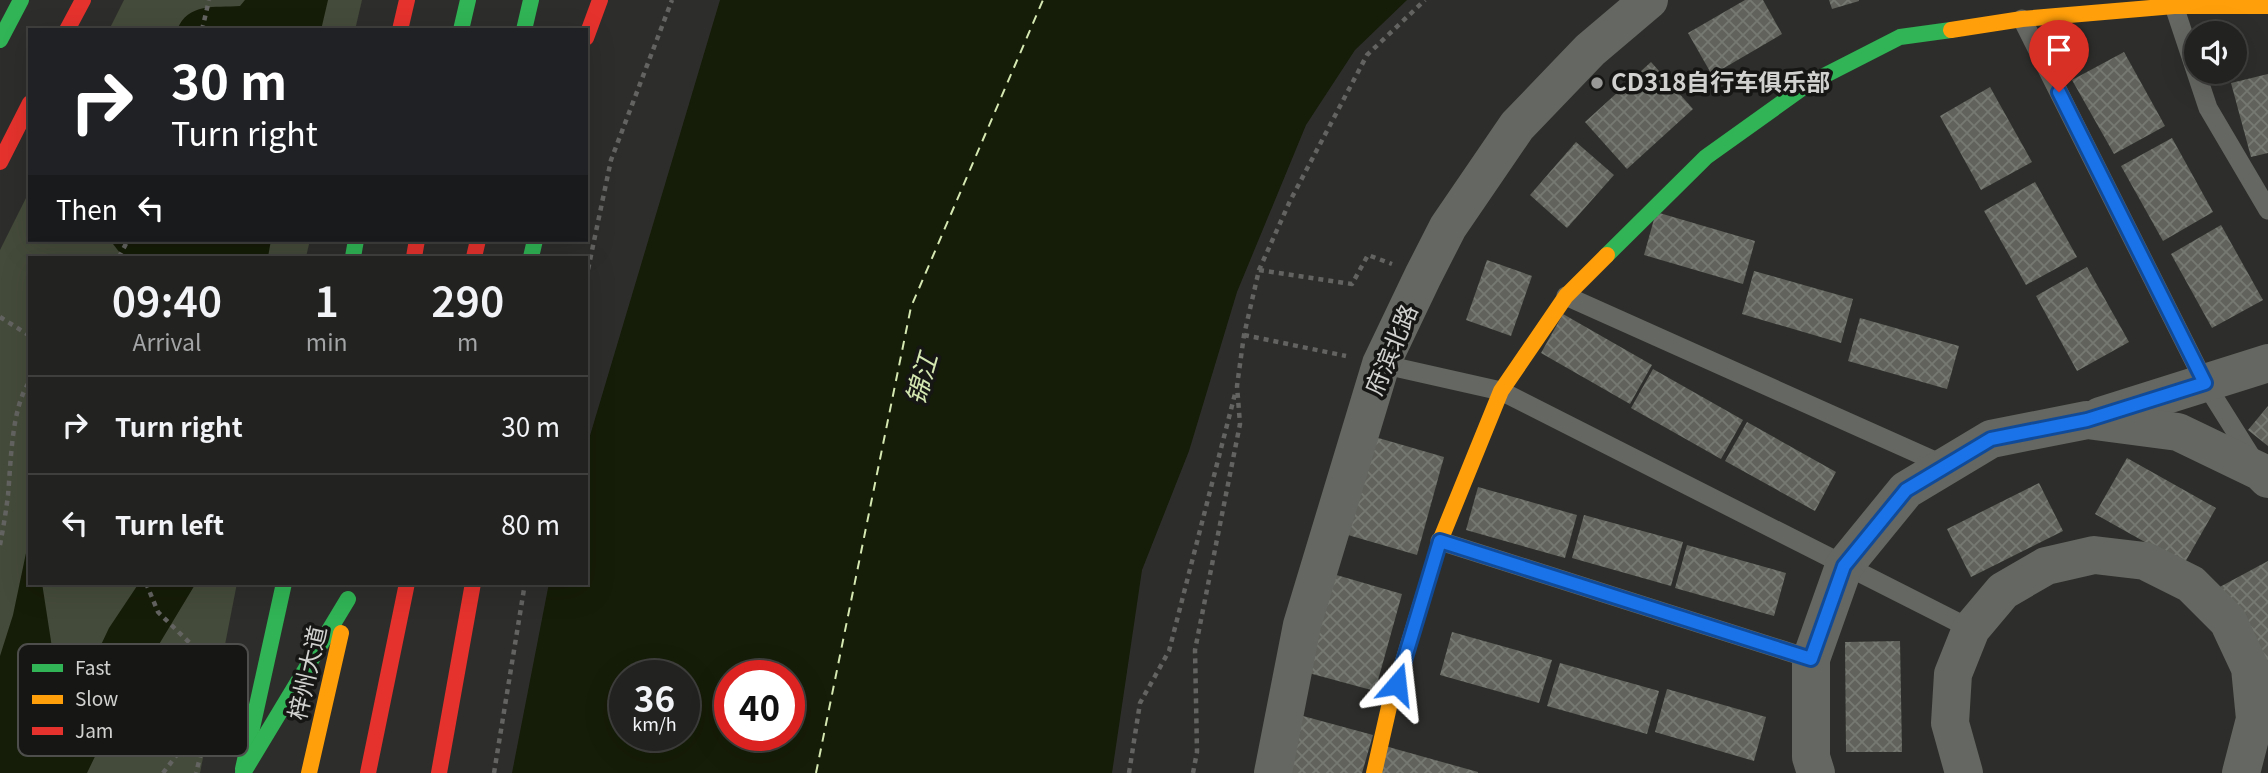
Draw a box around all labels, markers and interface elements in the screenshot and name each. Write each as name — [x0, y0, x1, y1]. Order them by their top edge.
pin — [2029, 20, 2089, 92]
map controls — [2184, 21, 2247, 84]
button: sound — [2184, 21, 2247, 84]
icon: arrive — [2040, 31, 2078, 69]
text: 30 m — [171, 43, 287, 114]
icon: right — [56, 56, 147, 147]
place label: CD318自行车俱乐部 — [1611, 63, 1830, 98]
marker: CD318自行车俱乐部 — [1589, 75, 1605, 91]
text: Turn right — [171, 109, 318, 155]
icon: left — [132, 189, 170, 227]
text: Then — [56, 190, 118, 227]
text: 09:40 — [112, 268, 222, 329]
text: 1 — [315, 268, 339, 329]
text: 290 — [431, 268, 504, 329]
street label: 府滨北路 — [1355, 298, 1425, 400]
text: Arrival — [132, 324, 201, 358]
text: min — [306, 324, 348, 358]
text: m — [457, 324, 478, 358]
water label: 锦江 — [895, 345, 945, 408]
icon: right — [56, 406, 94, 444]
text: Turn right — [115, 407, 243, 444]
text: 30 m — [501, 407, 560, 444]
icon: left — [56, 504, 94, 542]
text: Turn left — [115, 505, 224, 542]
text: 80 m — [501, 505, 560, 542]
street label: 梓州大道 — [278, 622, 333, 723]
legend — [18, 644, 248, 756]
position arrow — [1360, 647, 1434, 721]
text: Fast — [75, 653, 111, 680]
speed limit sign: 40 — [714, 660, 805, 751]
text: 36 — [634, 671, 675, 722]
text: Slow — [75, 684, 118, 711]
text: km/h — [632, 710, 677, 736]
text: Jam — [75, 716, 113, 743]

